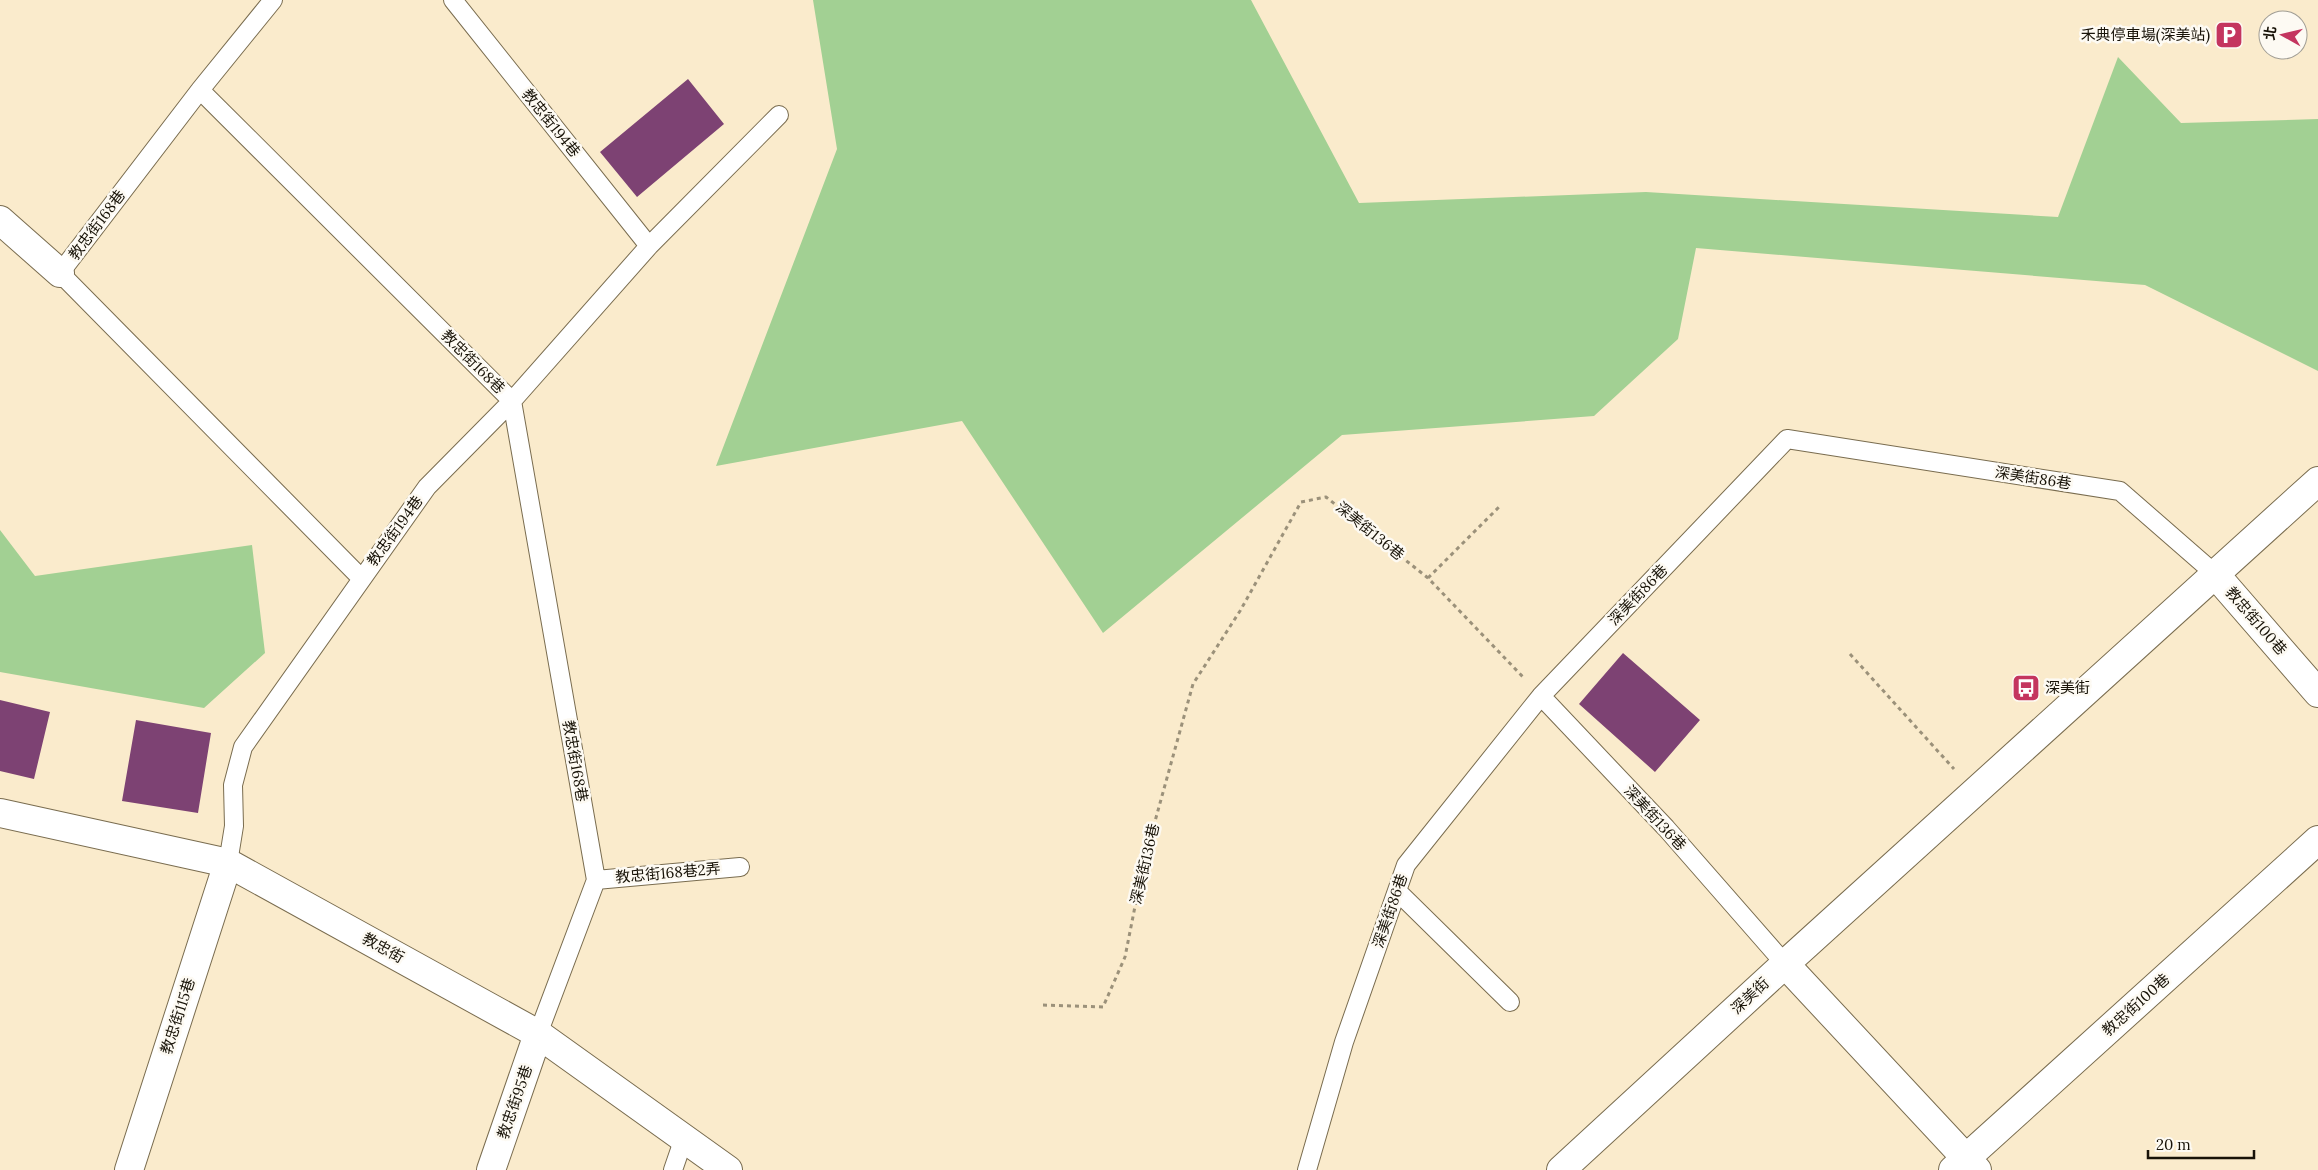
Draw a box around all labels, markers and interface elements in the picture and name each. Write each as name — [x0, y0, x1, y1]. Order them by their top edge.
north arrow — [2258, 10, 2308, 60]
parking icon: 禾典停車場(深美站) — [2214, 20, 2244, 50]
place label: 禾典停車場(深美站) — [2081, 25, 2210, 45]
text: 北 — [2260, 25, 2280, 41]
street label: 教忠街194巷 — [518, 85, 585, 161]
street label: 教忠街168巷 — [64, 186, 129, 263]
street label: 教忠街168巷 — [437, 326, 509, 398]
street label: 深美街86巷 — [1994, 462, 2073, 493]
street label: 教忠街194巷 — [363, 492, 426, 570]
street label: 深美街136巷 — [1332, 497, 1408, 564]
street label: 深美街86巷 — [1604, 560, 1671, 629]
street label: 教忠街100巷 — [2222, 583, 2291, 659]
bus stop icon: 深美街 — [2011, 673, 2041, 703]
place label: 深美街 — [2045, 678, 2090, 697]
street label: 教忠街168巷 — [559, 719, 592, 803]
street label: 深美街136巷 — [1620, 781, 1690, 854]
street label: 深美街136巷 — [1126, 822, 1163, 906]
street label: 教忠街168巷2弄 — [615, 858, 721, 887]
street label: 深美街86巷 — [1368, 871, 1411, 950]
street label: 教忠街 — [359, 928, 408, 967]
street label: 教忠街100巷 — [2098, 969, 2173, 1040]
street label: 深美街 — [1727, 973, 1773, 1018]
street label: 教忠街115巷 — [156, 975, 199, 1056]
street label: 教忠街95巷 — [493, 1062, 536, 1141]
scale bar — [2148, 1128, 2254, 1160]
text: 20 m — [2156, 1135, 2191, 1154]

